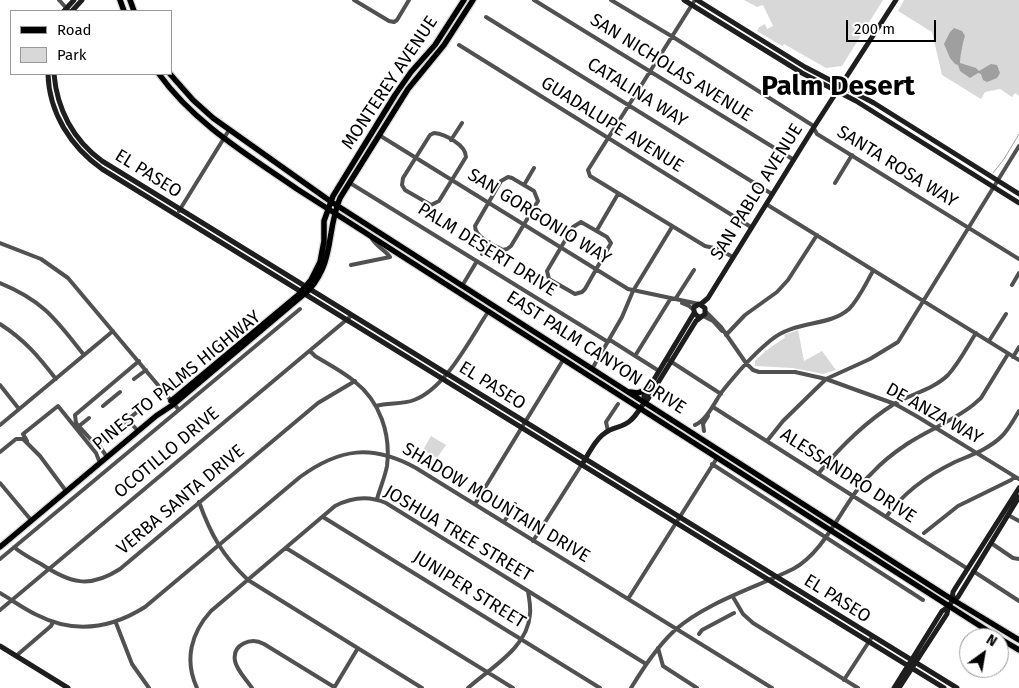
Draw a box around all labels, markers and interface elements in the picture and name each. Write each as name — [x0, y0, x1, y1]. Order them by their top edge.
street label: SAN NICHOLAS AVENUE — [586, 9, 756, 127]
legend — [10, 10, 172, 75]
scale bar — [849, 10, 939, 42]
street label: MONTEREY AVENUE — [337, 12, 443, 154]
text: 200 m — [854, 20, 895, 38]
text: Road — [57, 21, 92, 39]
text: Park — [57, 46, 87, 64]
street label: CATALINA WAY — [583, 54, 691, 132]
district label: Palm Desert — [761, 70, 915, 104]
street label: GUADALUPE AVENUE — [537, 72, 687, 178]
street label: SAN PABLO AVENUE — [706, 120, 808, 264]
street label: SANTA ROSA WAY — [833, 121, 961, 213]
street label: EL PASEO — [111, 145, 185, 203]
street label: SAN GORGONIO WAY — [464, 164, 614, 270]
street label: PALM DESERT DRIVE — [414, 199, 560, 301]
street label: EAST PALM CANYON DRIVE — [502, 287, 690, 419]
street label: PINES TO PALMS HIGHWAY — [89, 306, 265, 456]
street label: EL PASEO — [455, 357, 529, 415]
street label: DE ANZA WAY — [882, 379, 986, 449]
street label: OCOTILLO DRIVE — [110, 403, 224, 503]
street label: ALESSANDRO DRIVE — [776, 424, 920, 528]
street label: SHADOW MOUNTAIN DRIVE — [398, 438, 594, 568]
street label: VERBA SANTA DRIVE — [113, 440, 249, 560]
street label: JOSHUA TREE STREET — [380, 481, 536, 587]
street label: JUNIPER STREET — [409, 547, 529, 633]
street label: EL PASEO — [800, 570, 874, 628]
north arrow — [959, 628, 1009, 678]
text: N — [983, 631, 1000, 650]

